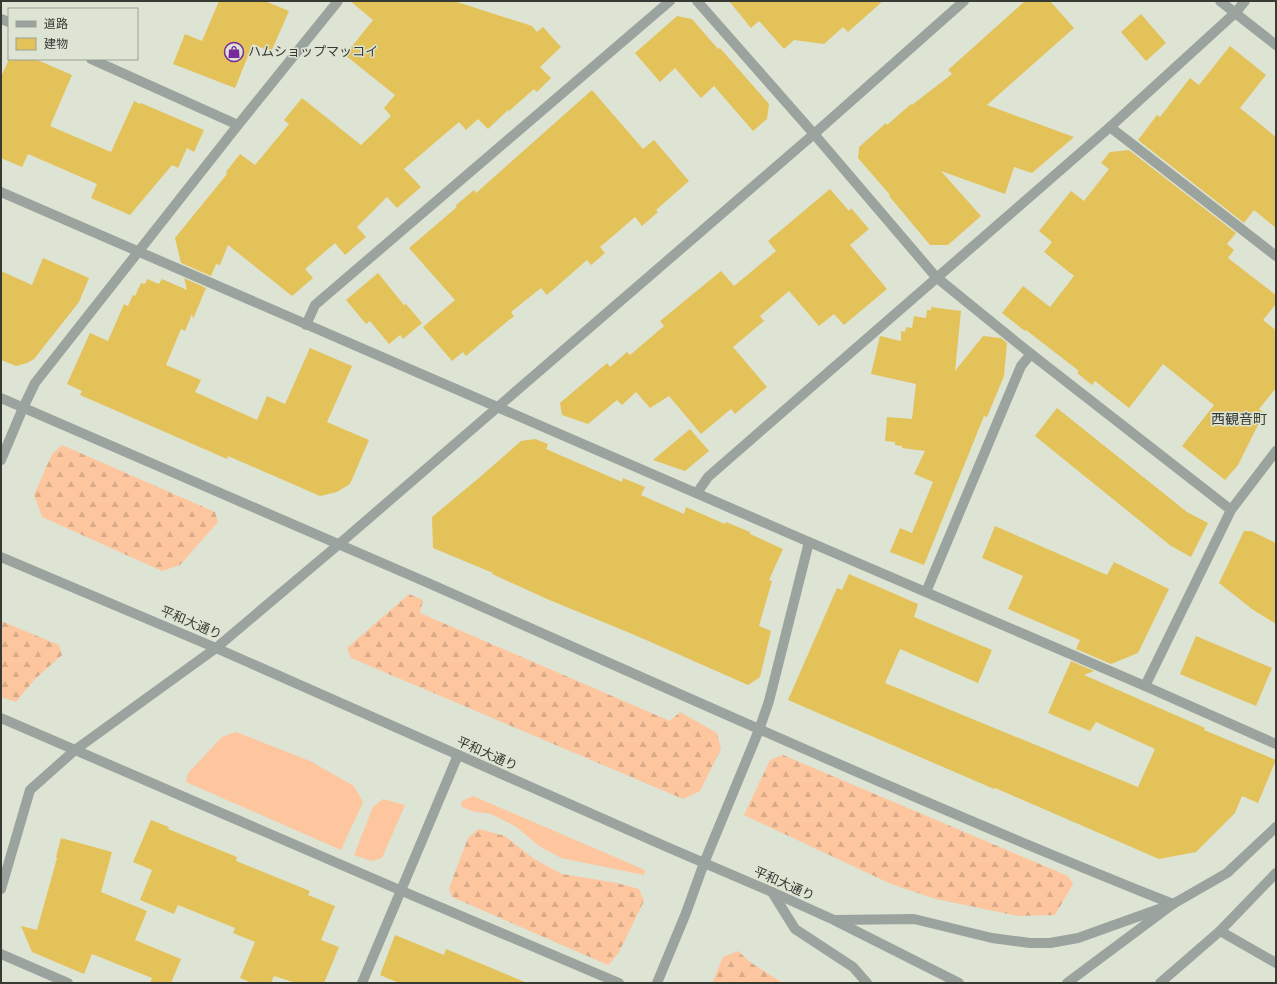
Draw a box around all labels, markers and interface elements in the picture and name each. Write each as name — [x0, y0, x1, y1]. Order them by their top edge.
legend — [8, 8, 138, 60]
text: 道路 — [44, 17, 68, 32]
text: 建物 — [44, 37, 68, 52]
shop icon: ハムショップマッコイ — [223, 41, 245, 63]
place label: ハムショップマッコイ — [248, 44, 378, 60]
district label: 西観音町 — [1211, 411, 1267, 428]
street label: 平和大通り — [158, 603, 224, 643]
street label: 平和大通り — [454, 733, 520, 775]
street label: 平和大通り — [751, 863, 817, 905]

